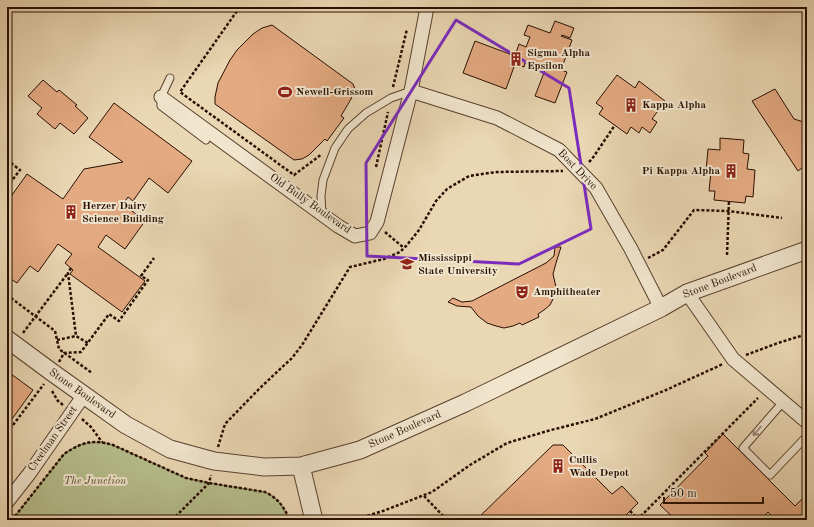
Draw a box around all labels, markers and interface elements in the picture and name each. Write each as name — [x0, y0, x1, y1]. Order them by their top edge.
place label: Sigma Alpha Epsilon — [527, 48, 590, 72]
building icon: Sigma Alpha Epsilon — [508, 51, 524, 67]
sports icon: Newell-Grissom — [277, 84, 293, 100]
place label: Newell-Grissom — [296, 87, 374, 98]
building icon: Kappa Alpha — [623, 97, 639, 113]
place label: Kappa Alpha — [642, 100, 707, 111]
street label: Bost Drive — [555, 148, 599, 192]
building icon: Pi Kappa Alpha — [723, 163, 739, 179]
place label: Pi Kappa Alpha — [642, 166, 720, 177]
street label: Old Bully Boulevard — [268, 172, 353, 236]
place label: Herzer Dairy Science Building — [82, 201, 164, 225]
building icon: Herzer Dairy Science Building — [63, 204, 79, 220]
place label: Mississippi State University — [418, 253, 498, 277]
school or university icon: Mississippi State University — [399, 256, 415, 272]
street label: Stone Boulevard — [681, 263, 759, 301]
theatre icon: Amphitheater — [514, 284, 530, 300]
place label: Amphitheater — [533, 287, 601, 298]
street label: Stone Boulevard — [47, 367, 117, 421]
street label: Creelman Street — [26, 404, 80, 474]
street label: Stone Boulevard — [367, 409, 443, 451]
one-way arrow — [753, 426, 762, 436]
place label: Cullis Wade Depot — [569, 455, 629, 479]
building icon: Cullis Wade Depot — [550, 458, 566, 474]
park label: The Junction — [64, 476, 127, 487]
scale bar — [664, 479, 763, 505]
text: 50 m — [670, 487, 697, 500]

